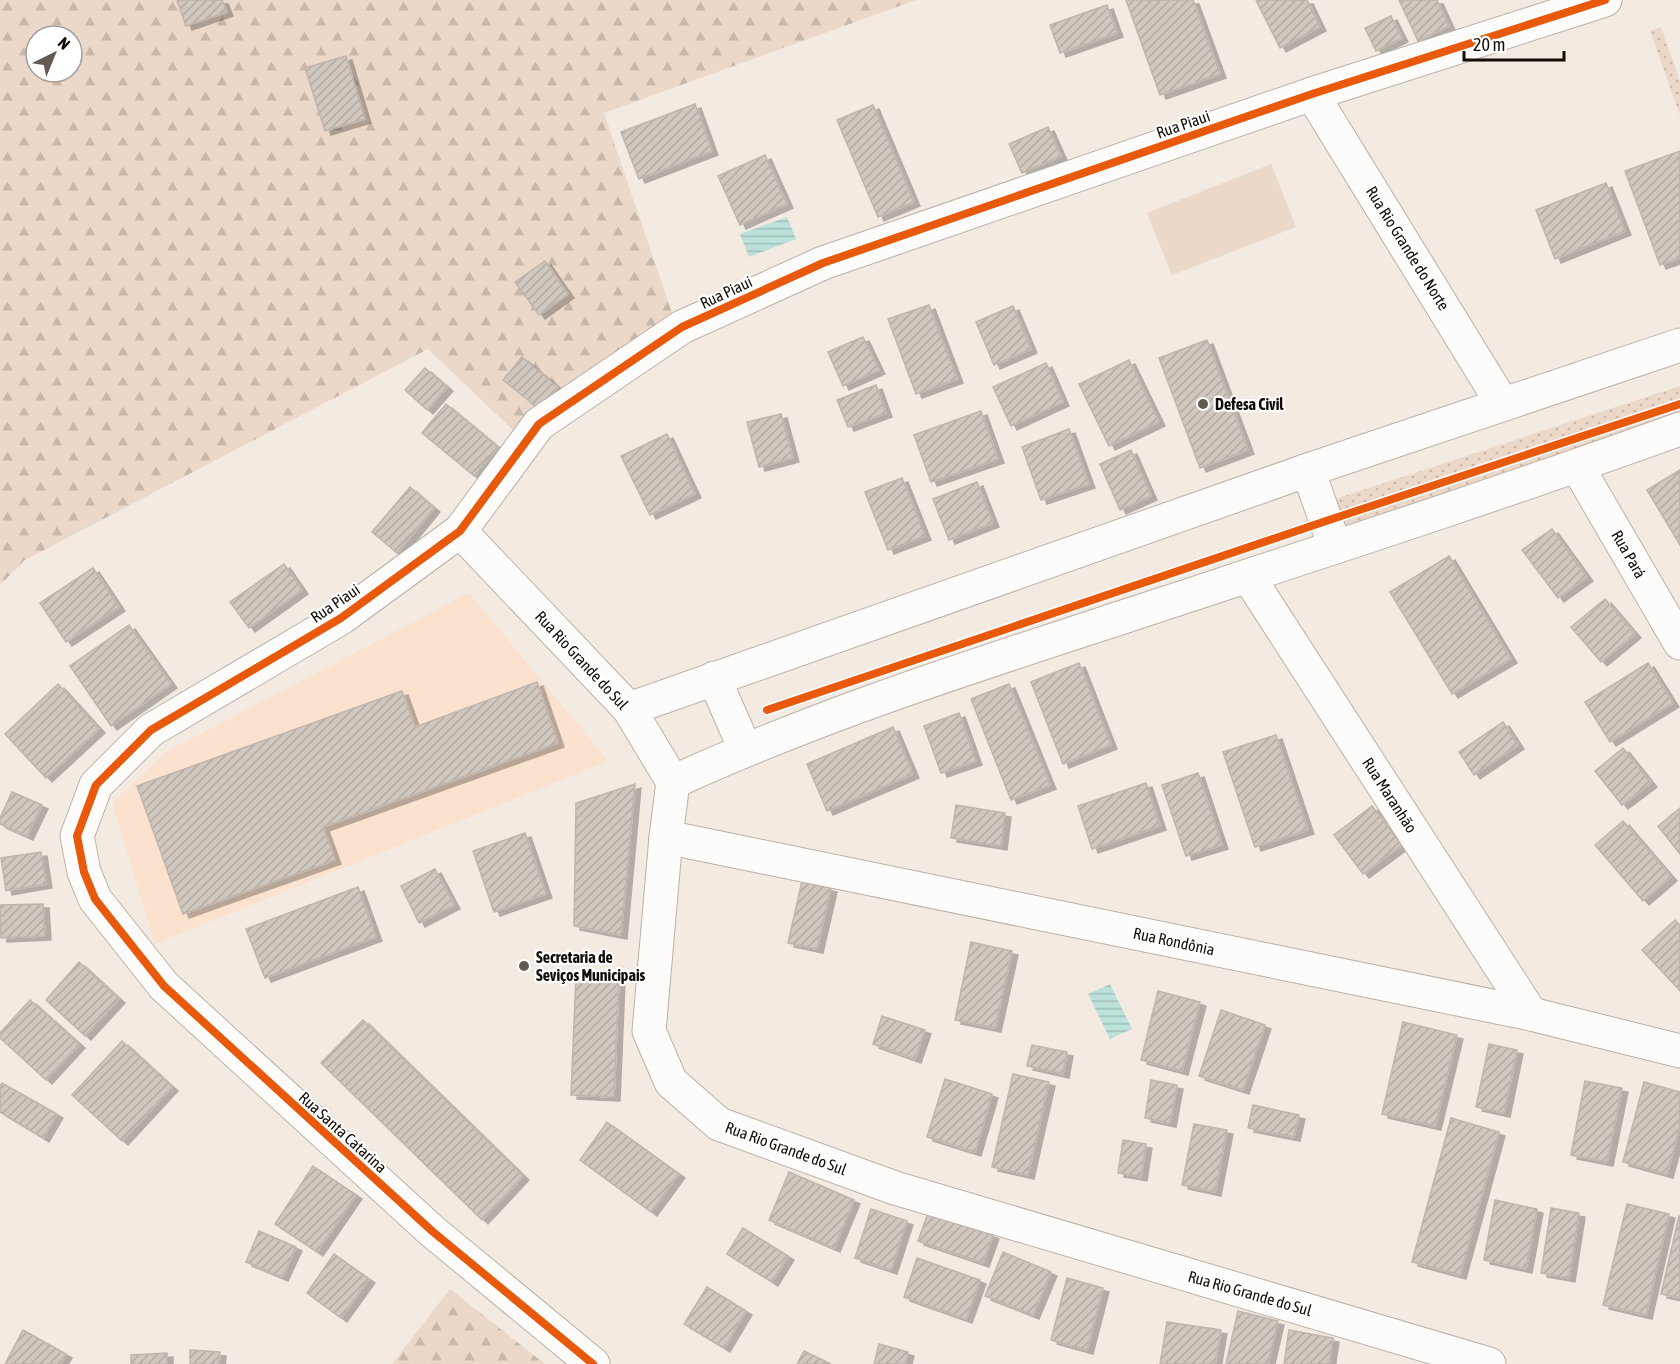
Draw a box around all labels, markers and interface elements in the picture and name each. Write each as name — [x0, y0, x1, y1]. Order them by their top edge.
north arrow — [24, 24, 84, 84]
scale bar — [1464, 24, 1564, 62]
text: N — [55, 33, 74, 53]
text: 20 m — [1473, 34, 1505, 55]
street label: Rua Piaui — [1154, 106, 1212, 142]
street label: Rua Rio Grande do Norte — [1363, 183, 1453, 313]
street label: Rua Piaui — [697, 272, 755, 312]
place label: Defesa Civil — [1215, 395, 1284, 413]
marker: Defesa Civil — [1196, 397, 1210, 411]
street label: Rua Pará — [1608, 527, 1650, 581]
street label: Rua Piaui — [307, 580, 363, 626]
street label: Rua Rio Grande do Sul — [532, 607, 633, 713]
street label: Rua Maranhão — [1359, 754, 1421, 836]
street label: Rua Rondônia — [1132, 924, 1216, 958]
place label: Secretaria de Seviços Municipais — [536, 948, 646, 984]
marker: Secretaria de Seviços Municipais — [517, 959, 531, 973]
street label: Rua Santa Catarina — [295, 1088, 391, 1176]
street label: Rua Rio Grande do Sul — [723, 1118, 850, 1179]
street label: Rua Rio Grande do Sul — [1186, 1267, 1315, 1319]

